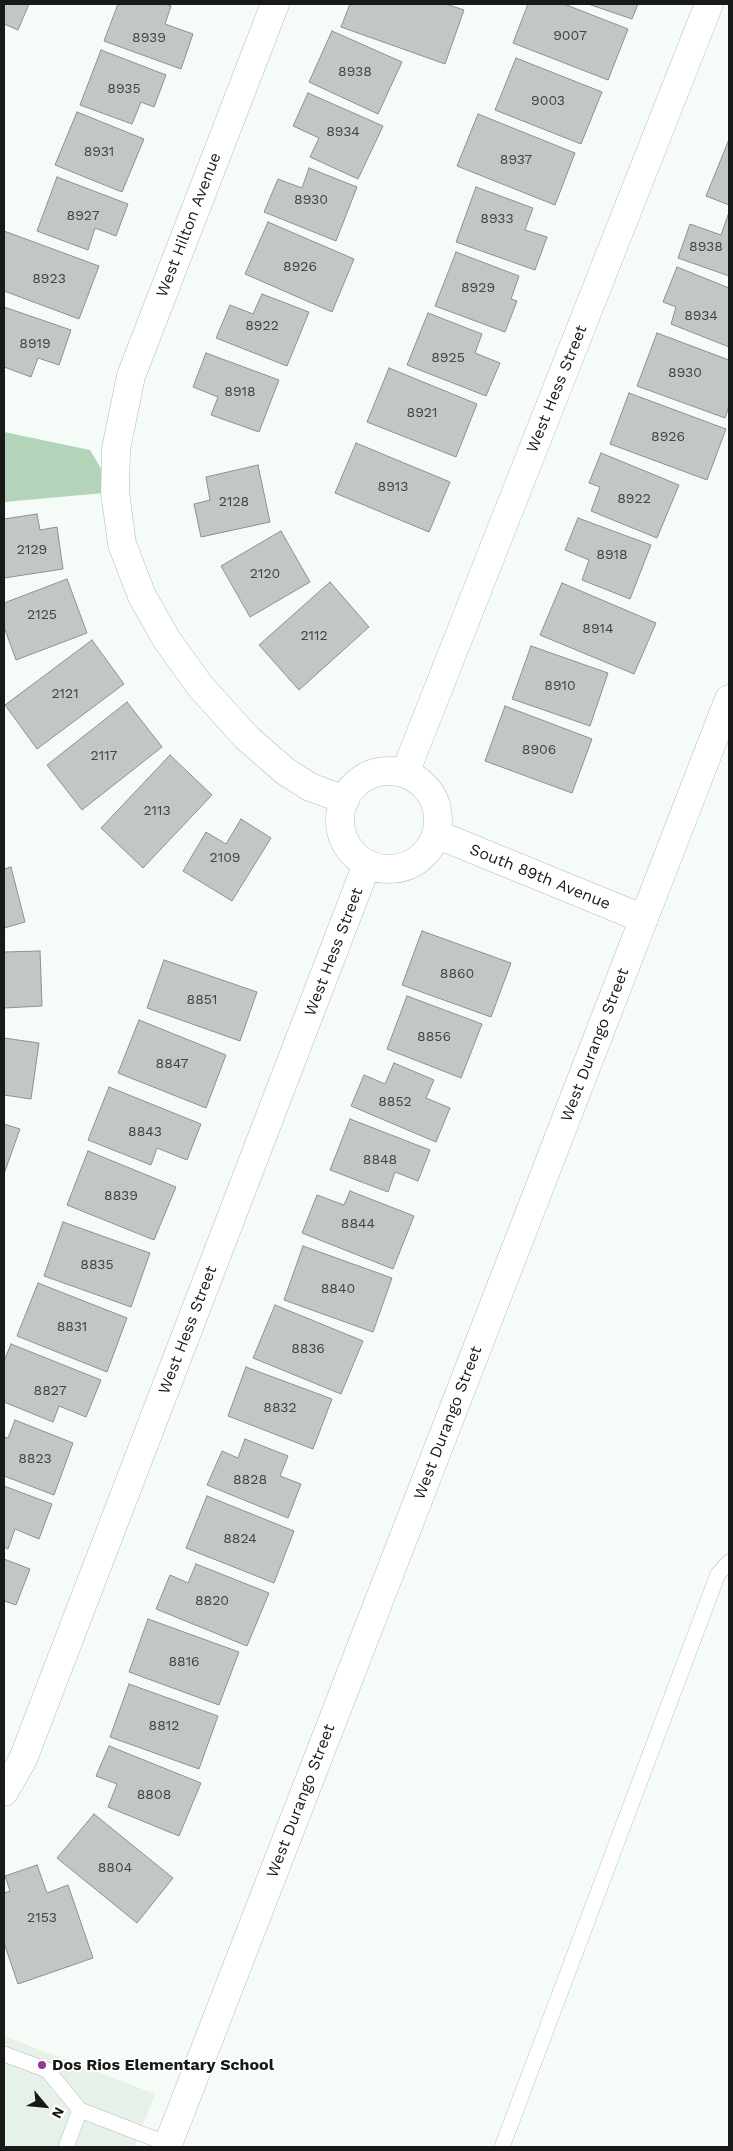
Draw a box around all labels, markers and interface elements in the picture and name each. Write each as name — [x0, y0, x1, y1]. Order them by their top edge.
house number: 9007 — [553, 28, 587, 44]
house number: 8939 — [132, 30, 166, 46]
house number: 8938 — [338, 64, 372, 80]
house number: 8935 — [107, 81, 141, 97]
house number: 9003 — [531, 93, 565, 109]
house number: 8934 — [326, 124, 360, 140]
house number: 8931 — [84, 144, 114, 160]
street label: West Hilton Avenue — [153, 150, 225, 300]
house number: 8937 — [500, 152, 532, 168]
house number: 8930 — [294, 192, 328, 208]
house number: 8927 — [67, 208, 99, 224]
house number: 8933 — [480, 211, 514, 227]
house number: 8938 — [689, 239, 723, 255]
house number: 8926 — [283, 259, 317, 275]
house number: 8923 — [32, 271, 66, 287]
house number: 8929 — [461, 280, 495, 296]
house number: 8934 — [684, 308, 718, 324]
house number: 8922 — [245, 318, 279, 334]
street label: West Hess Street — [523, 322, 591, 456]
house number: 8919 — [19, 336, 51, 352]
house number: 8925 — [431, 350, 465, 366]
house number: 8930 — [668, 365, 702, 381]
house number: 8918 — [224, 384, 256, 400]
house number: 8921 — [407, 405, 437, 421]
house number: 8926 — [651, 429, 685, 445]
house number: 8913 — [378, 479, 408, 495]
house number: 8922 — [617, 491, 651, 507]
house number: 2128 — [219, 494, 249, 510]
house number: 2129 — [17, 542, 47, 558]
house number: 8918 — [596, 547, 628, 563]
house number: 2120 — [250, 566, 280, 582]
house number: 2125 — [27, 607, 57, 623]
house number: 8914 — [582, 621, 614, 637]
house number: 2112 — [300, 628, 328, 644]
house number: 8910 — [544, 678, 576, 694]
house number: 2121 — [51, 686, 79, 702]
house number: 8906 — [522, 742, 556, 758]
house number: 2117 — [91, 748, 117, 764]
house number: 2113 — [143, 803, 171, 819]
street label: South 89th Avenue — [467, 840, 613, 914]
house number: 2109 — [210, 850, 240, 866]
street label: West Hess Street — [301, 885, 367, 1019]
street label: West Durango Street — [557, 965, 633, 1125]
house number: 8860 — [440, 966, 474, 982]
house number: 8851 — [187, 992, 217, 1008]
house number: 8856 — [417, 1029, 451, 1045]
house number: 8847 — [156, 1056, 188, 1072]
house number: 8852 — [378, 1094, 412, 1110]
house number: 8843 — [128, 1124, 162, 1140]
house number: 8848 — [363, 1152, 397, 1168]
house number: 8839 — [104, 1188, 138, 1204]
house number: 8844 — [341, 1216, 375, 1232]
house number: 8835 — [80, 1257, 114, 1273]
street label: West Hess Street — [155, 1263, 221, 1397]
house number: 8840 — [321, 1281, 355, 1297]
house number: 8831 — [57, 1319, 87, 1335]
house number: 8836 — [291, 1341, 325, 1357]
street label: West Durango Street — [410, 1343, 486, 1503]
house number: 8827 — [34, 1383, 66, 1399]
house number: 8832 — [263, 1400, 297, 1416]
house number: 8823 — [18, 1451, 52, 1467]
house number: 8828 — [233, 1472, 267, 1488]
house number: 8824 — [223, 1531, 257, 1547]
house number: 8820 — [195, 1593, 229, 1609]
house number: 8816 — [168, 1654, 200, 1670]
house number: 8812 — [149, 1718, 179, 1734]
street label: West Durango Street — [263, 1721, 339, 1881]
house number: 8808 — [137, 1787, 171, 1803]
house number: 8804 — [98, 1860, 132, 1876]
house number: 2153 — [27, 1910, 57, 1926]
place label: Dos Rios Elementary School — [52, 2055, 274, 2075]
marker: Dos Rios Elementary School — [36, 2059, 48, 2071]
north arrow — [20, 2081, 70, 2131]
text: N — [49, 2105, 68, 2121]

